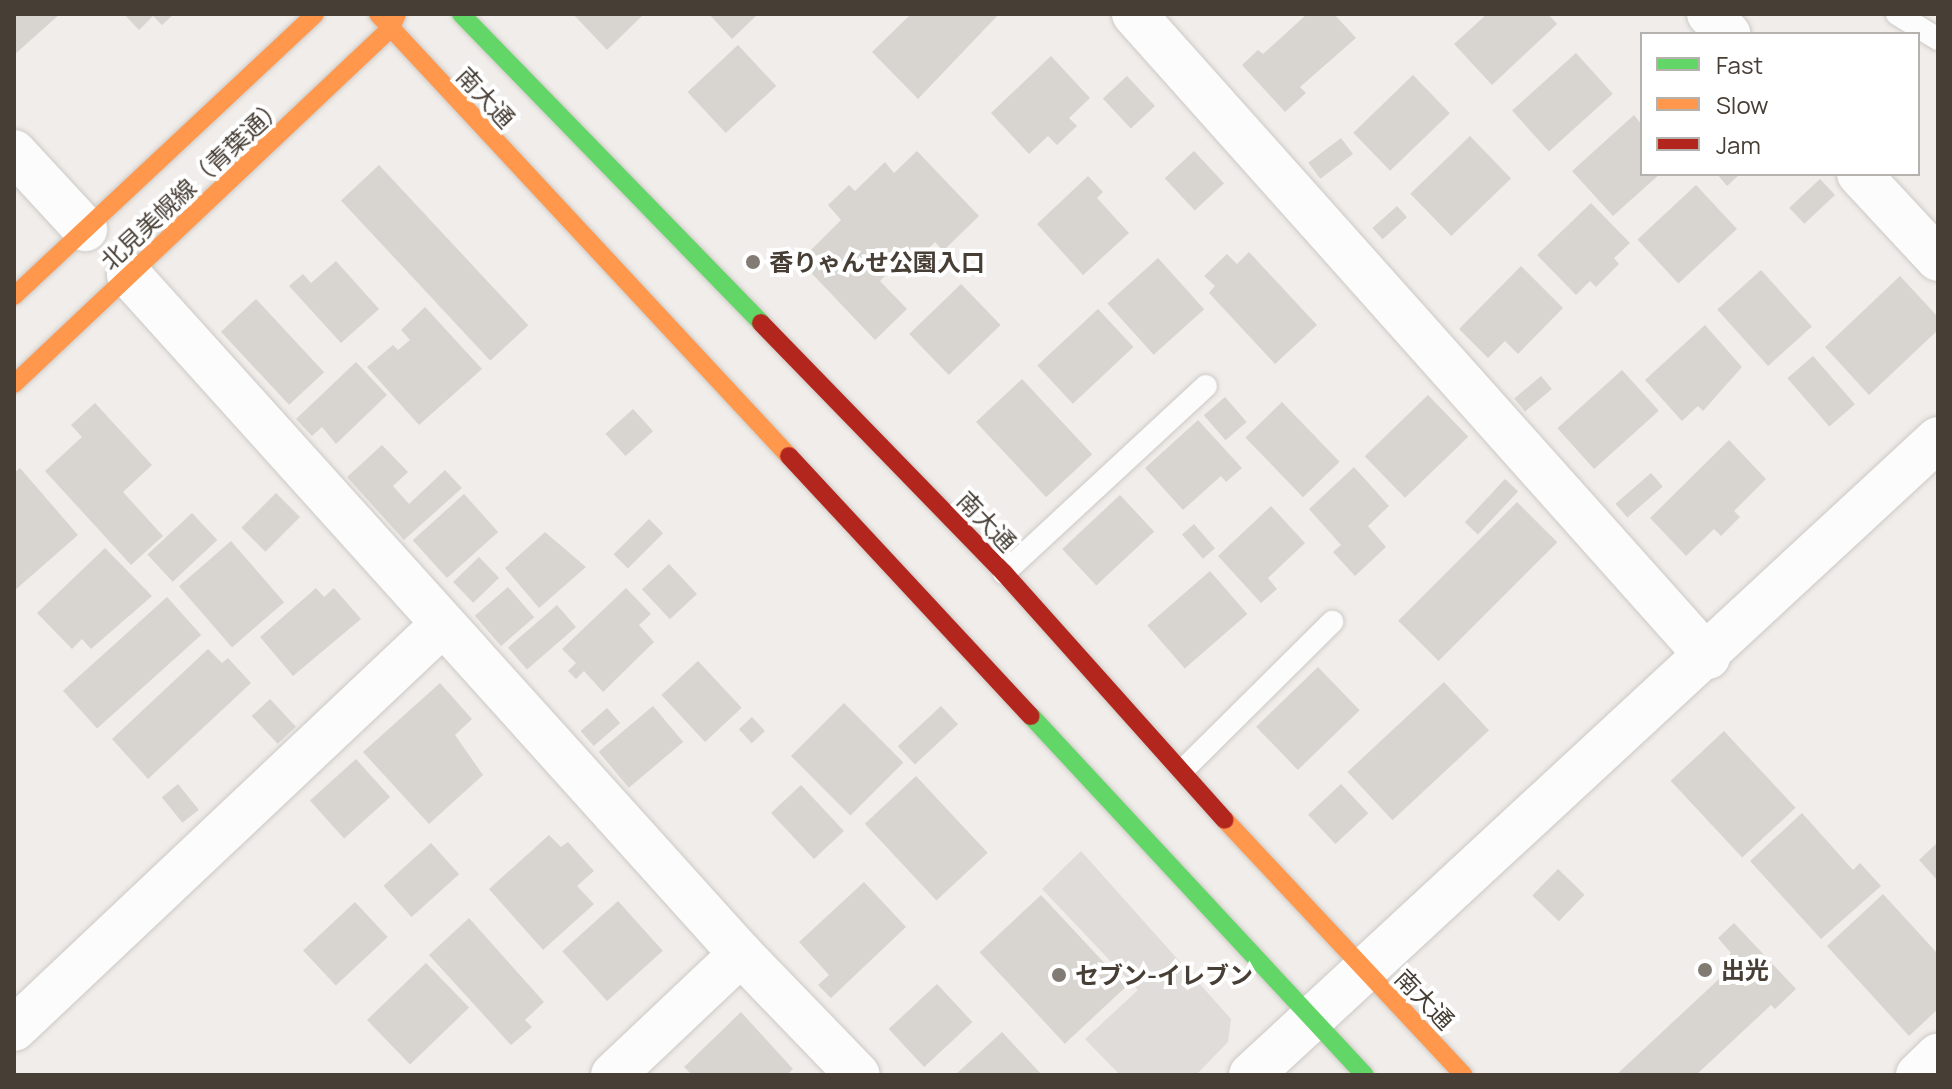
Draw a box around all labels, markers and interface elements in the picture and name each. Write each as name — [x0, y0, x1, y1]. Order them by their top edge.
legend — [1640, 32, 1920, 176]
text: Fast — [1716, 48, 1763, 81]
street label: 南大通 — [451, 61, 521, 133]
text: Slow — [1716, 88, 1769, 121]
street label: 北見美幌線（青葉通） — [94, 91, 290, 275]
text: Jam — [1716, 128, 1761, 161]
place label: 香りゃんせ公園入口 — [769, 248, 985, 276]
marker: 香りゃんせ公園入口 — [744, 253, 762, 271]
street label: 南大通 — [952, 485, 1022, 557]
place label: 出光 — [1721, 956, 1769, 984]
place label: セブン-イレブン — [1075, 961, 1253, 989]
marker: 出光 — [1696, 961, 1714, 979]
street label: 南大通 — [1390, 963, 1460, 1035]
marker: セブン-イレブン — [1050, 966, 1068, 984]

